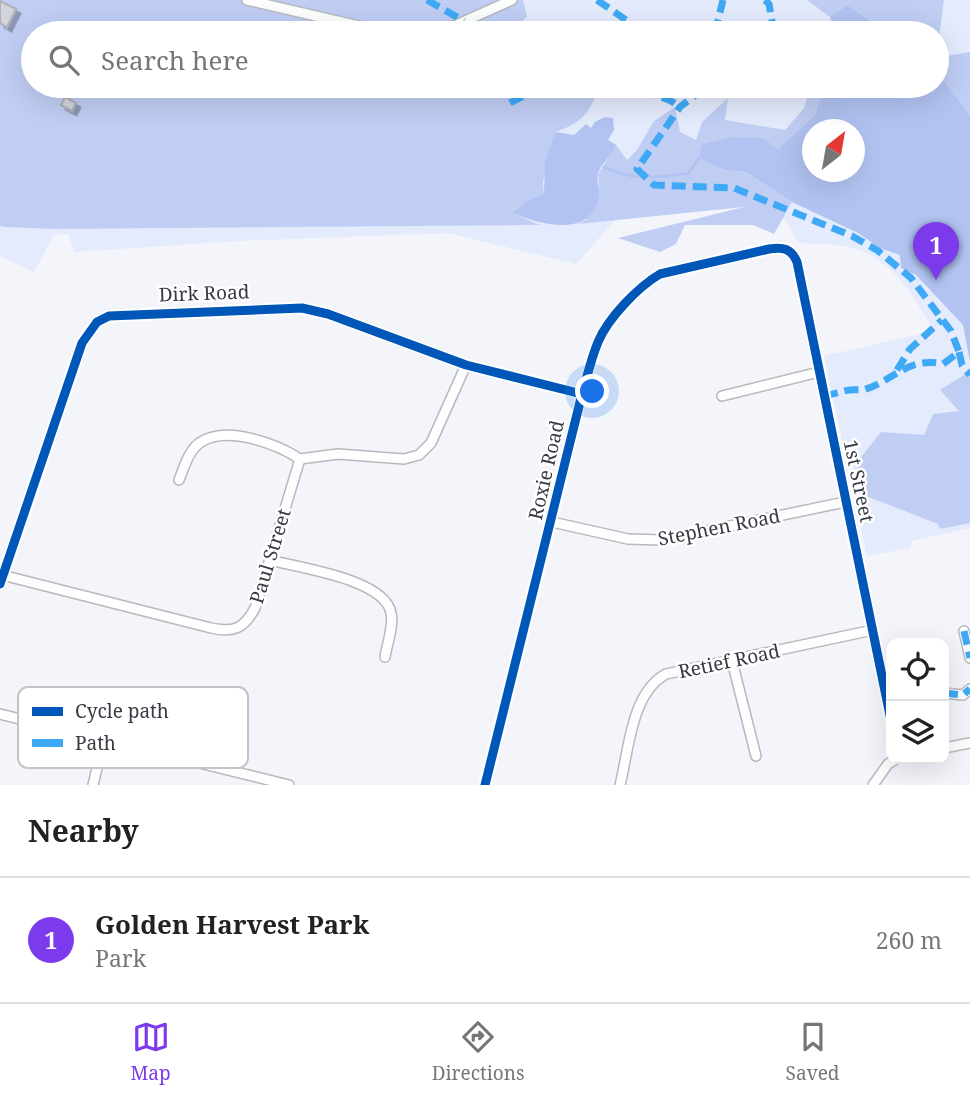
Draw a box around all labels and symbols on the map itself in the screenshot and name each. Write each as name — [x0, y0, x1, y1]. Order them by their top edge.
north arrow — [802, 119, 865, 182]
pin: 1 — [913, 222, 959, 280]
street label: Dirk Road — [158, 278, 250, 308]
your location — [575, 374, 609, 408]
street label: Roxie Road — [522, 417, 570, 522]
street label: 1st Street — [838, 437, 880, 525]
street label: Stephen Road — [656, 502, 783, 552]
street label: Paul Street — [243, 505, 297, 607]
street label: Retief Road — [676, 637, 783, 684]
legend — [18, 687, 248, 768]
text: Cycle path — [75, 698, 169, 724]
text: Path — [75, 730, 116, 756]

